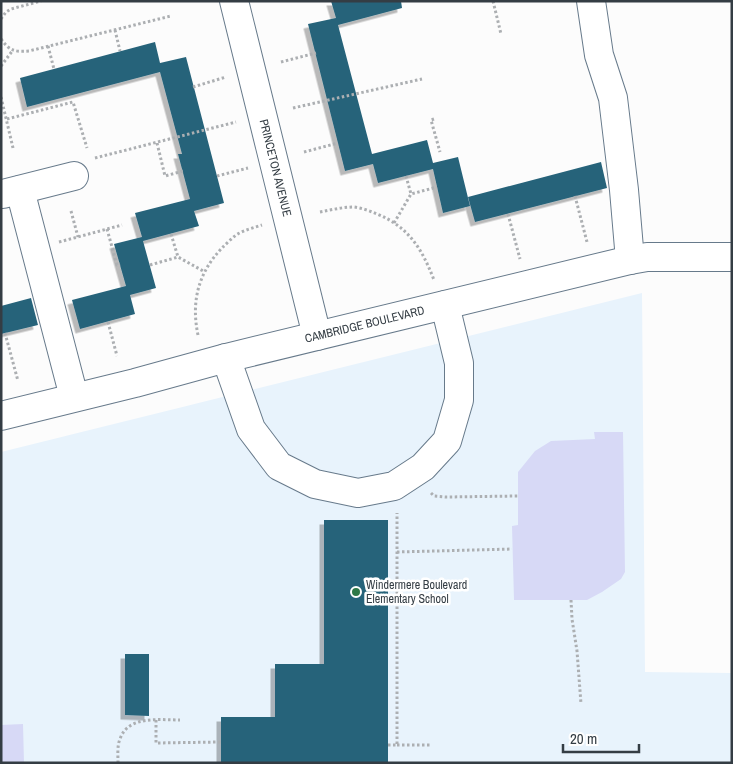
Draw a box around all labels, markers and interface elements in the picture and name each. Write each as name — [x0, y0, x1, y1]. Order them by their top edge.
street label: PRINCETON AVENUE — [256, 118, 295, 218]
street label: CAMBRIDGE BOULEVARD — [303, 302, 426, 347]
place label: Windermere Boulevard Elementary School — [366, 577, 467, 607]
marker: Windermere Boulevard Elementary School — [350, 586, 362, 598]
scale bar — [563, 722, 639, 754]
text: 20 m — [570, 728, 597, 749]

